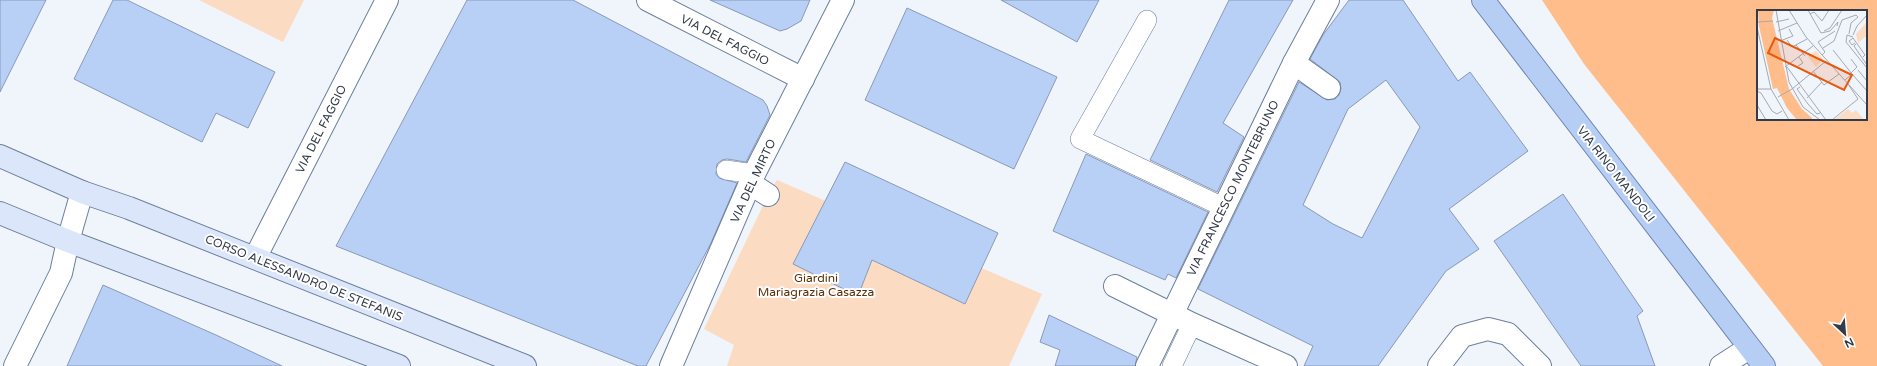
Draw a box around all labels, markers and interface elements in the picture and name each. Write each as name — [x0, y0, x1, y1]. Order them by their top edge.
inset map — [1757, 10, 1867, 120]
street label: VIA DEL FAGGIO — [678, 12, 772, 68]
street label: VIA DEL FAGGIO — [293, 82, 349, 176]
street label: VIA FRANCESCO MONTEBRUNO — [1184, 98, 1282, 278]
street label: VIA RINO MANDOLI — [1574, 123, 1658, 225]
street label: VIA DEL MIRTO — [727, 137, 779, 225]
street label: CORSO ALESSANDRO DE STEFANIS — [203, 232, 405, 324]
park label: Giardini Mariagrazia Casazza — [758, 271, 874, 299]
north arrow — [1825, 314, 1865, 354]
text: N — [1842, 335, 1856, 350]

